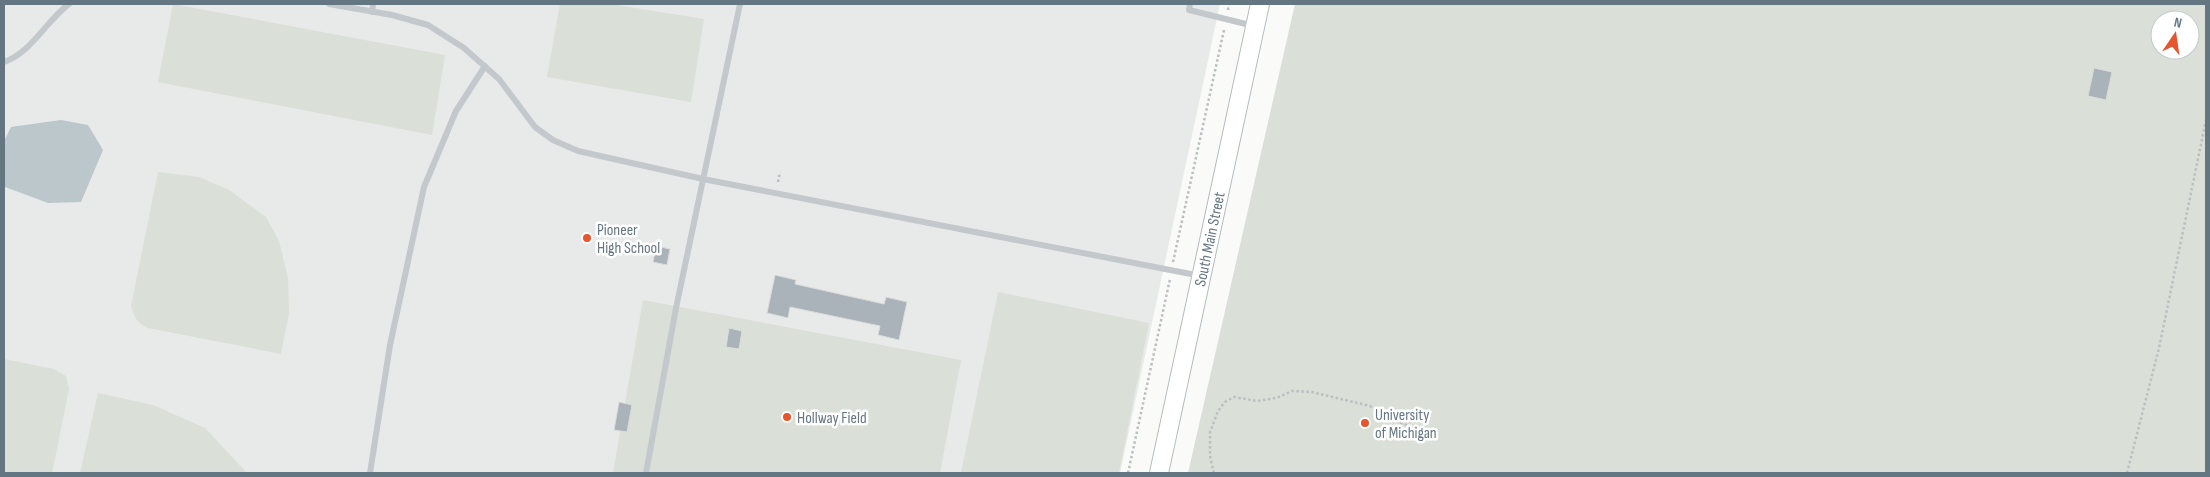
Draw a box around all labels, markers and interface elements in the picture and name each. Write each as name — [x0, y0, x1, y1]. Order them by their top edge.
north arrow — [2150, 10, 2200, 60]
text: N — [2172, 14, 2183, 32]
street label: South Main Street — [1191, 190, 1230, 288]
place label: Pioneer High School — [597, 221, 660, 258]
marker: Pioneer High School — [581, 232, 593, 244]
place label: University of Michigan — [1375, 406, 1437, 443]
place label: Hollway Field — [797, 409, 867, 428]
marker: Hollway Field — [781, 411, 793, 423]
marker: University of Michigan — [1359, 417, 1371, 429]

